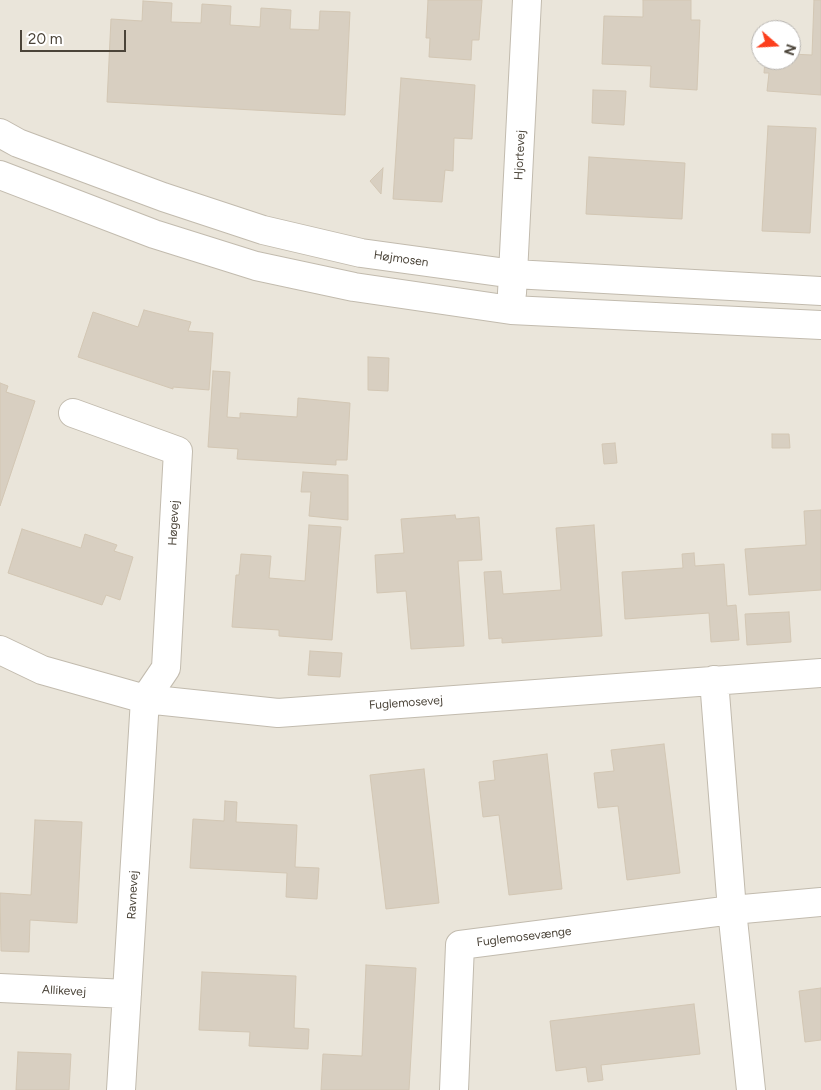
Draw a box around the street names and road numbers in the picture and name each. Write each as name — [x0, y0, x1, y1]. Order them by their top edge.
street label: Hjortevej — [512, 130, 528, 180]
street label: Højmosen — [373, 248, 429, 270]
street label: Høgevej — [166, 500, 182, 546]
street label: Fuglemosevej — [368, 693, 444, 713]
street label: Ravnevej — [125, 870, 141, 920]
street label: Fuglemosevænge — [476, 924, 572, 950]
street label: Allikevej — [42, 983, 86, 999]

